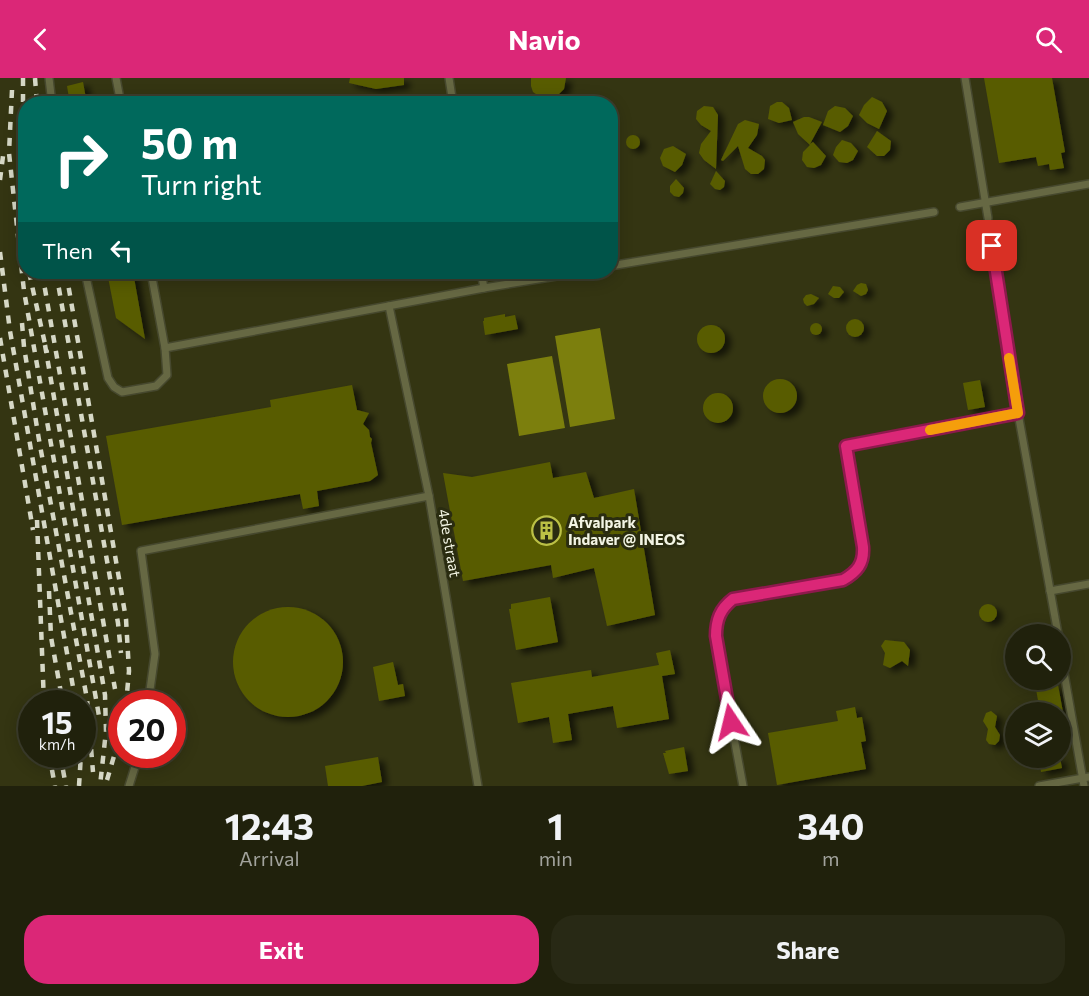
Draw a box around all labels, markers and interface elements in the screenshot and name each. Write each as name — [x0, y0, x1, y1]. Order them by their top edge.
icon: back — [24, 23, 57, 56]
text: Navio — [508, 23, 581, 56]
icon: search — [1032, 23, 1065, 56]
text: 50 m — [141, 116, 238, 168]
icon: right — [42, 120, 120, 198]
text: Turn right — [141, 168, 261, 201]
pin — [966, 220, 1017, 271]
icon: arrive — [975, 229, 1008, 262]
icon: left — [105, 234, 138, 267]
text: Then — [42, 237, 93, 264]
street label: 4de straat — [435, 507, 465, 579]
place label: Afvalpark Indaver @ INEOS — [568, 513, 685, 548]
building icon: Afvalpark Indaver @ INEOS — [531, 515, 563, 547]
map controls — [1005, 624, 1071, 768]
button: search — [1005, 624, 1071, 690]
speed limit sign: 20 — [108, 690, 186, 768]
position arrow — [699, 690, 763, 754]
button: layers — [1005, 702, 1071, 768]
text: 15 — [41, 703, 73, 740]
text: km/h — [39, 735, 75, 753]
text: 12:43 — [225, 803, 314, 847]
text: 1 — [548, 803, 564, 847]
text: 340 — [797, 803, 864, 847]
text: Arrival — [239, 846, 300, 870]
text: min — [539, 846, 573, 870]
text: m — [822, 846, 840, 870]
button: Exit — [24, 915, 539, 984]
button: Share — [551, 915, 1065, 984]

